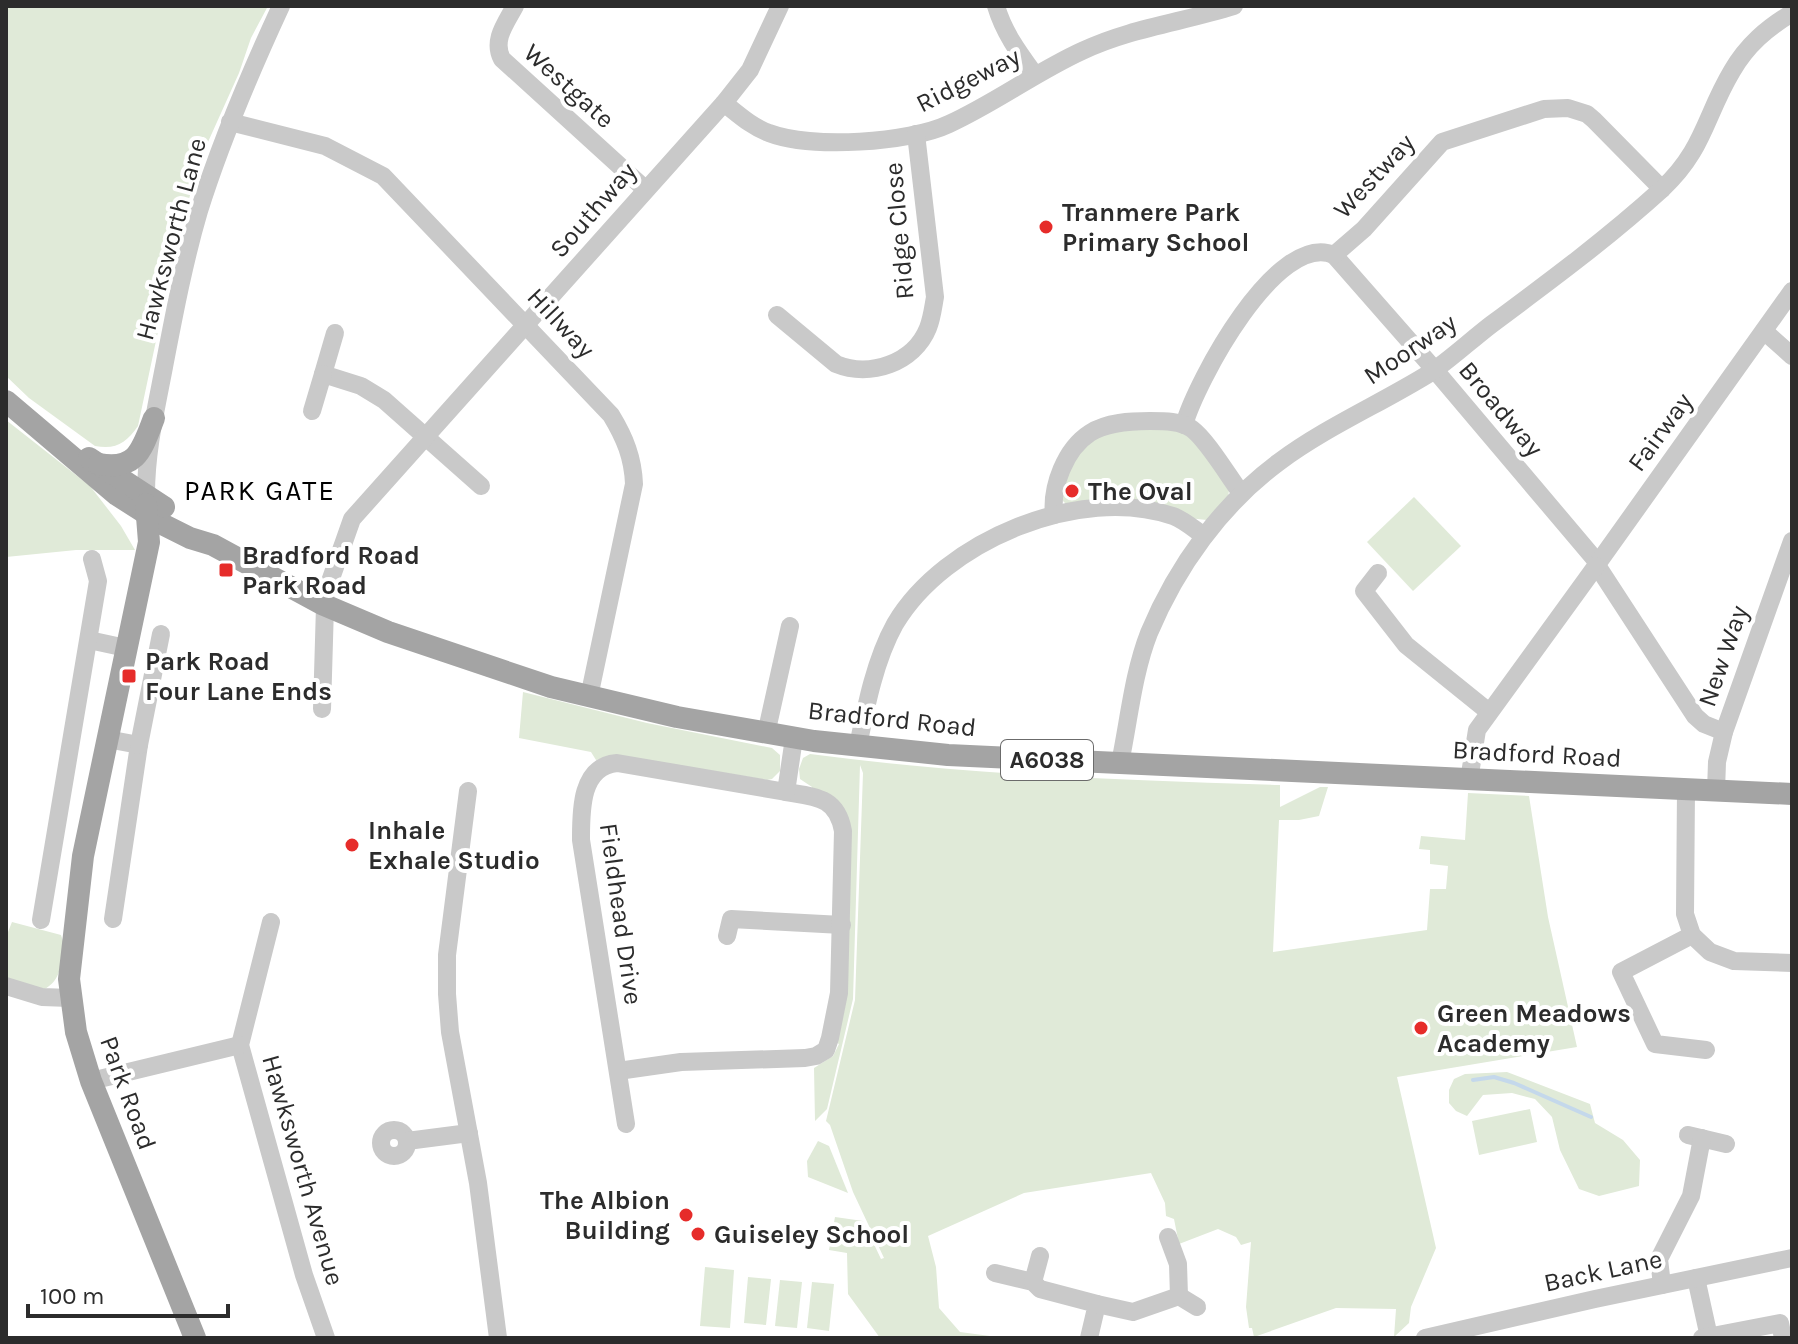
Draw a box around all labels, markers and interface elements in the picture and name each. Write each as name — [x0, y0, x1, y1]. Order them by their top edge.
street label: Westgate — [517, 37, 621, 135]
street label: Ridgeway — [911, 41, 1025, 119]
street label: Westway — [1327, 127, 1421, 225]
street label: Hawksworth Lane — [129, 134, 213, 344]
street label: Southway — [543, 156, 643, 264]
street label: Ridge Close — [878, 161, 920, 301]
place label: Tranmere Park Primary School — [1062, 197, 1249, 258]
marker: Tranmere Park Primary School — [1037, 218, 1055, 236]
street label: Hillway — [521, 281, 601, 365]
street label: Moorway — [1358, 307, 1462, 391]
street label: Broadway — [1452, 355, 1550, 463]
street label: Fairway — [1621, 387, 1699, 477]
district label: PARK GATE — [184, 474, 336, 507]
place label: The Oval — [1088, 476, 1193, 507]
marker: The Oval — [1063, 482, 1081, 500]
place label: Bradford Road Park Road — [242, 540, 420, 601]
marker: Bradford Road Park Road — [217, 561, 235, 579]
street label: New Way — [1691, 601, 1755, 711]
place label: Park Road Four Lane Ends — [145, 646, 332, 707]
marker: Park Road Four Lane Ends — [120, 667, 138, 685]
street label: Bradford Road — [806, 695, 978, 743]
street label: Bradford Road — [1452, 734, 1622, 774]
road number: A6038 — [1001, 740, 1093, 780]
place label: Inhale Exhale Studio — [368, 815, 540, 876]
street label: Fieldhead Drive — [593, 821, 649, 1007]
marker: Inhale Exhale Studio — [343, 836, 361, 854]
place label: Green Meadows Academy — [1437, 998, 1631, 1059]
marker: Green Meadows Academy — [1412, 1019, 1430, 1037]
street label: Park Road — [93, 1032, 163, 1154]
street label: Hawksworth Avenue — [255, 1051, 351, 1289]
place label: The Albion Building — [540, 1185, 670, 1246]
marker: The Albion Building — [677, 1206, 695, 1224]
place label: Guiseley School — [714, 1219, 909, 1250]
marker: Guiseley School — [689, 1225, 707, 1243]
street label: Back Lane — [1541, 1243, 1665, 1299]
scale bar — [28, 1268, 228, 1318]
text: 100 m — [40, 1282, 105, 1310]

